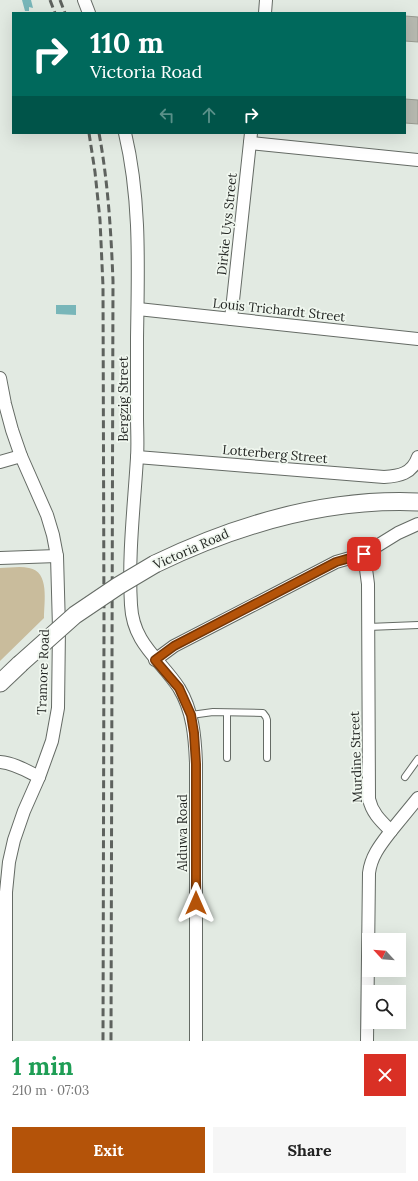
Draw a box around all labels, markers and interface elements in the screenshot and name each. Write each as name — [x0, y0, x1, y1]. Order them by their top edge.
text: 110 m — [90, 25, 164, 61]
icon: right — [24, 28, 76, 80]
text: Victoria Road — [90, 60, 202, 83]
icon: left — [156, 104, 178, 126]
icon: ahead — [198, 104, 220, 126]
icon: right — [240, 104, 262, 126]
street label: Dirkie Uys Street — [213, 172, 241, 276]
street label: Louis Trichardt Street — [212, 295, 346, 325]
street label: Bergzig Street — [115, 356, 132, 442]
street label: Lotterberg Street — [222, 441, 328, 467]
street label: Victoria Road — [150, 525, 232, 574]
pin — [347, 537, 381, 571]
icon: arrive — [353, 543, 375, 565]
street label: Tramore Road — [33, 629, 53, 715]
street label: Murdine Street — [346, 711, 366, 803]
street label: Alduwa Road — [174, 794, 191, 873]
position arrow — [175, 882, 217, 924]
north arrow — [362, 933, 406, 977]
map controls — [362, 933, 406, 1029]
button: search — [362, 985, 406, 1029]
text: 1 min — [12, 1051, 73, 1082]
button: close — [364, 1054, 406, 1096]
text: 210 m · 07:03 — [12, 1082, 89, 1099]
button: Exit — [12, 1127, 205, 1173]
button: Share — [213, 1127, 406, 1173]

